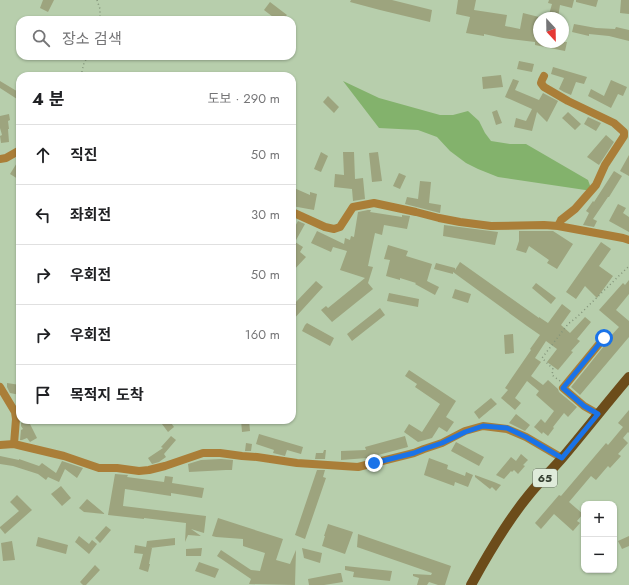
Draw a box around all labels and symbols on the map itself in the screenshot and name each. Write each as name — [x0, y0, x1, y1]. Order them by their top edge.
north arrow — [533, 12, 569, 48]
route start — [595, 329, 613, 347]
route end — [365, 454, 383, 472]
road number: 65 — [533, 469, 557, 487]

